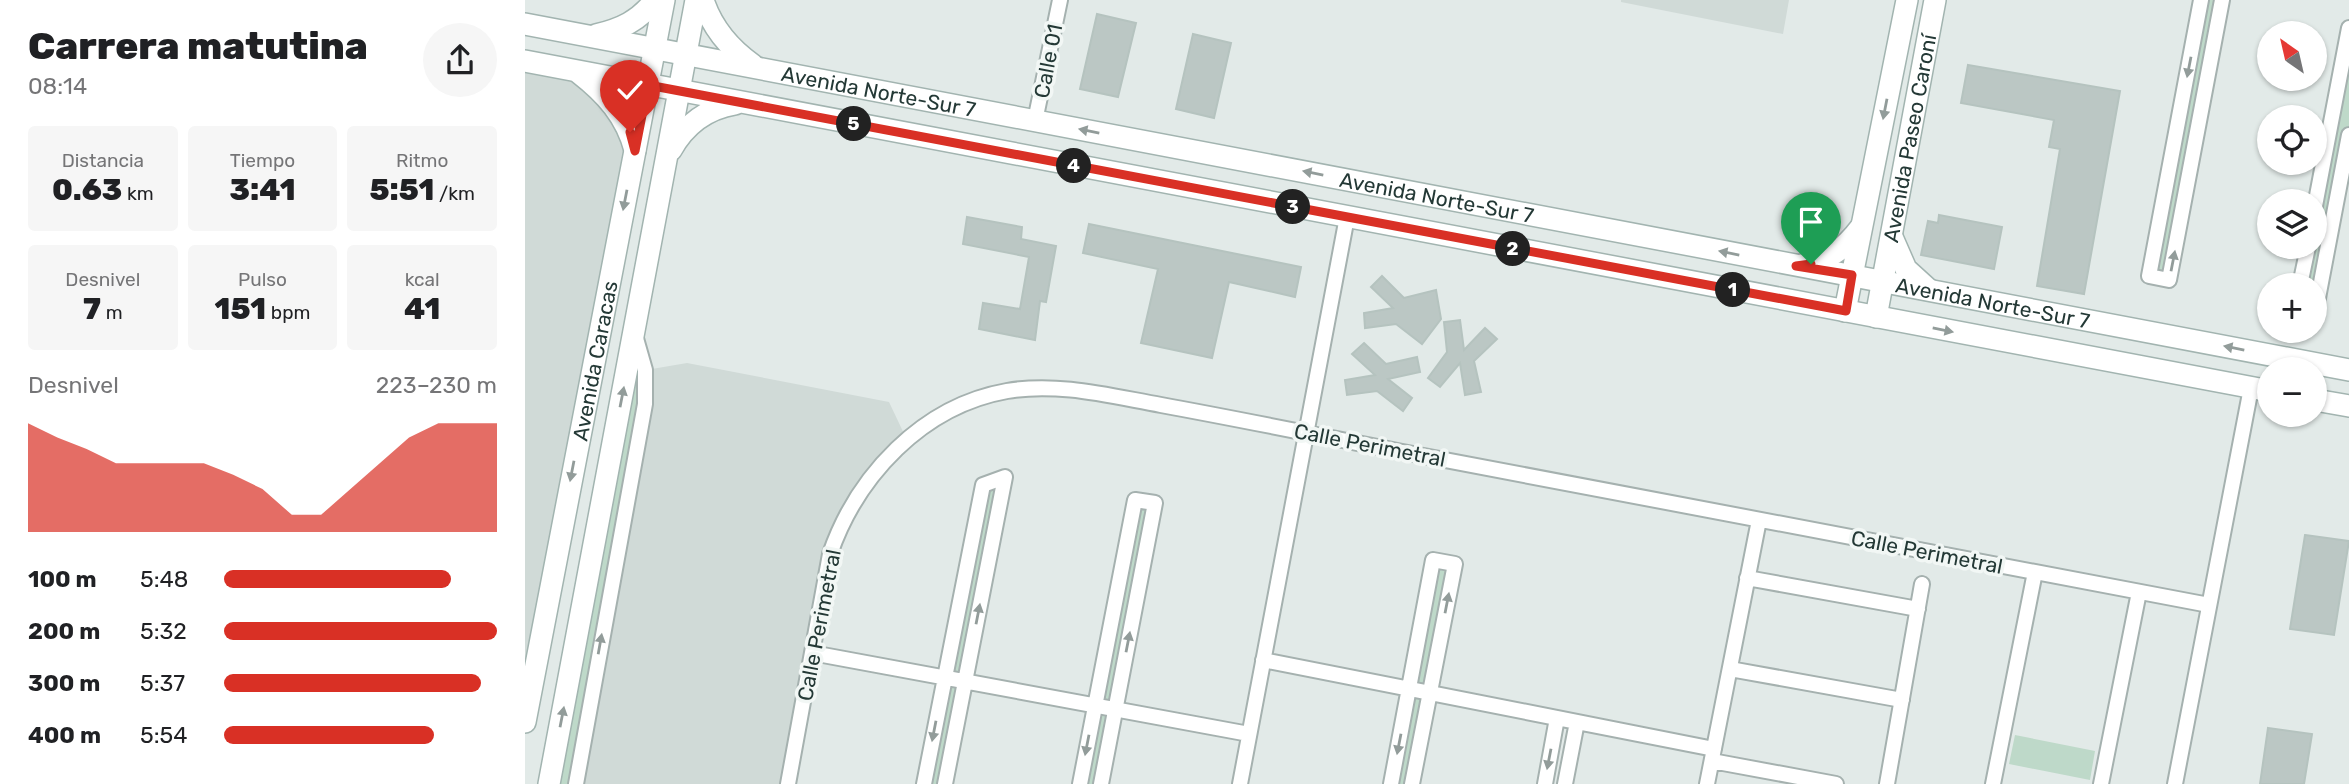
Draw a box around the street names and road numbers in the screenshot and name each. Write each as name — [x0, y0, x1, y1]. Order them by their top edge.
street label: Calle 01 — [1029, 22, 1067, 100]
street label: Avenida Paseo Caroní — [1878, 31, 1941, 244]
street label: Avenida Norte-Sur 7 — [780, 60, 978, 122]
street label: Avenida Norte-Sur 7 — [1338, 166, 1536, 228]
street label: Avenida Norte-Sur 7 — [1894, 272, 2092, 333]
street label: Avenida Caracas — [567, 279, 622, 443]
street label: Calle Perimetral — [1292, 418, 1448, 472]
street label: Calle Perimetral — [1849, 525, 2005, 579]
street label: Calle Perimetral — [792, 547, 846, 703]

